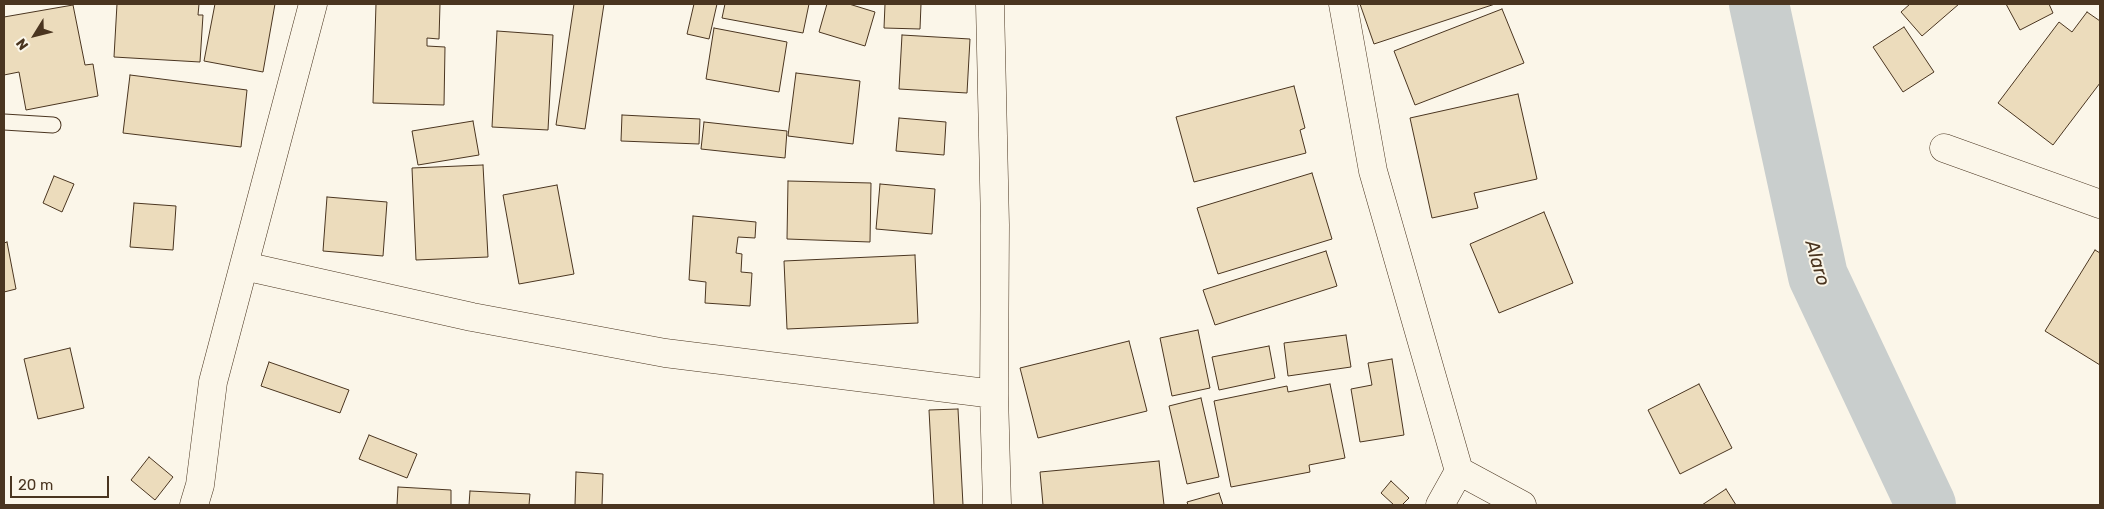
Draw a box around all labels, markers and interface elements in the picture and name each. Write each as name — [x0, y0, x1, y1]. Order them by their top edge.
north arrow — [10, 10, 60, 60]
text: N — [13, 35, 32, 53]
water label: Alaro — [1800, 237, 1834, 289]
scale bar — [12, 466, 111, 498]
text: 20 m — [18, 476, 53, 494]

